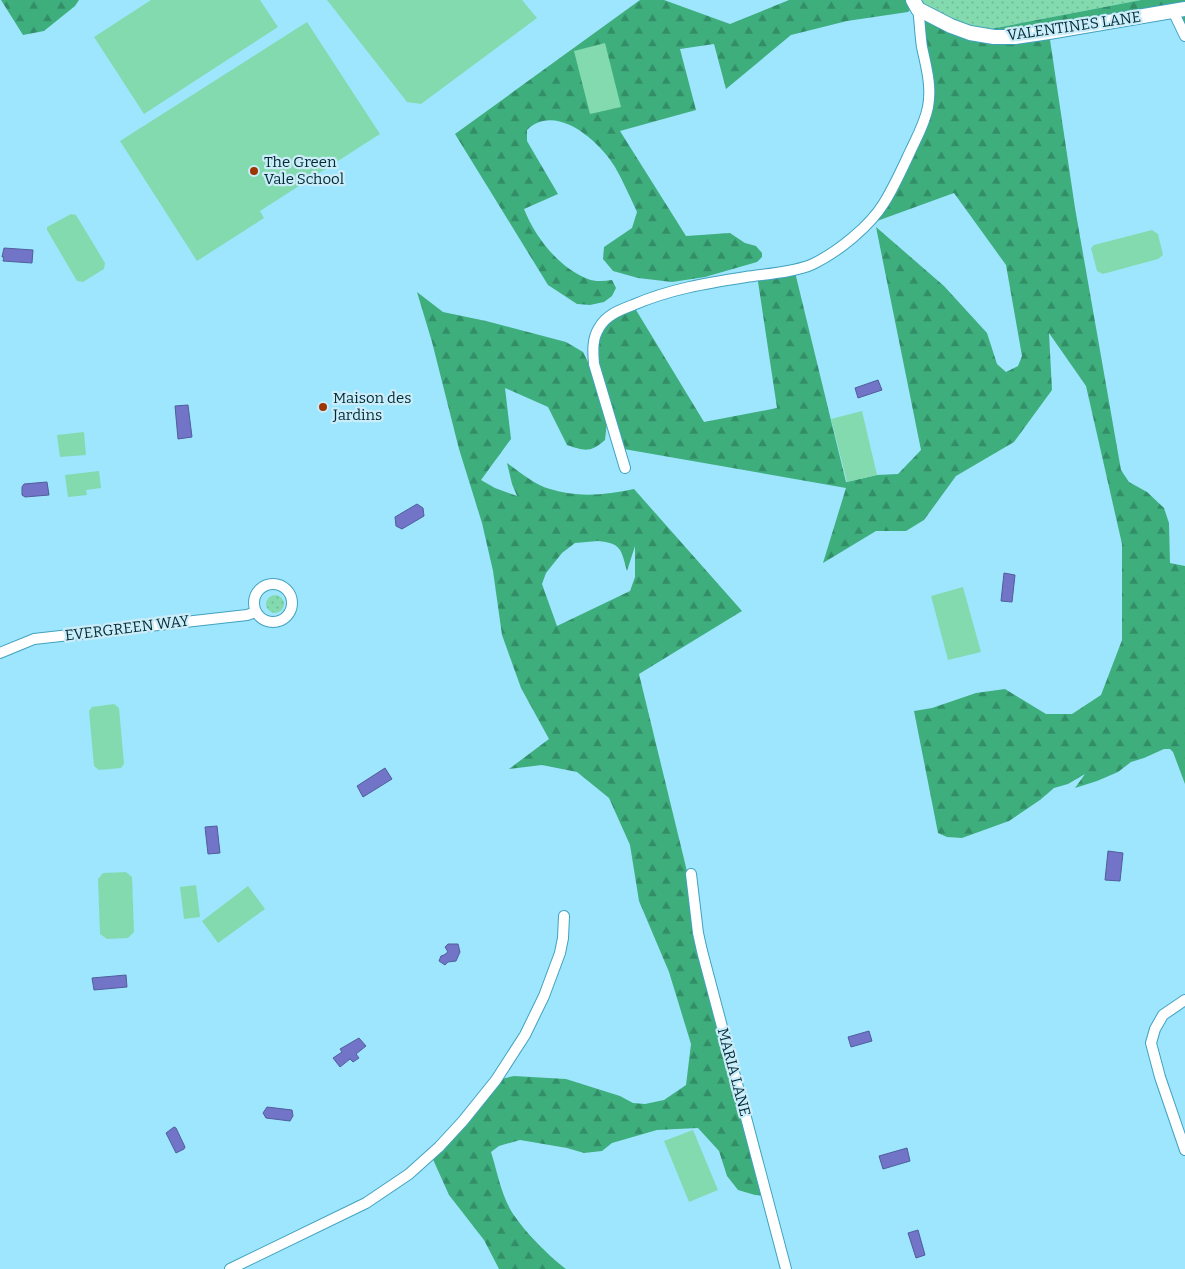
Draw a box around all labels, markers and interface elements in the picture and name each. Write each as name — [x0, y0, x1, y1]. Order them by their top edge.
street label: VALENTINES LANE — [1006, 8, 1142, 44]
place label: The Green Vale School — [264, 153, 344, 188]
marker: The Green Vale School — [248, 165, 260, 177]
place label: Maison des Jardins — [332, 389, 411, 424]
marker: Maison des Jardins — [317, 401, 329, 413]
street label: EVERGREEN WAY — [64, 611, 191, 645]
street label: MARIA LANE — [714, 1026, 754, 1118]

